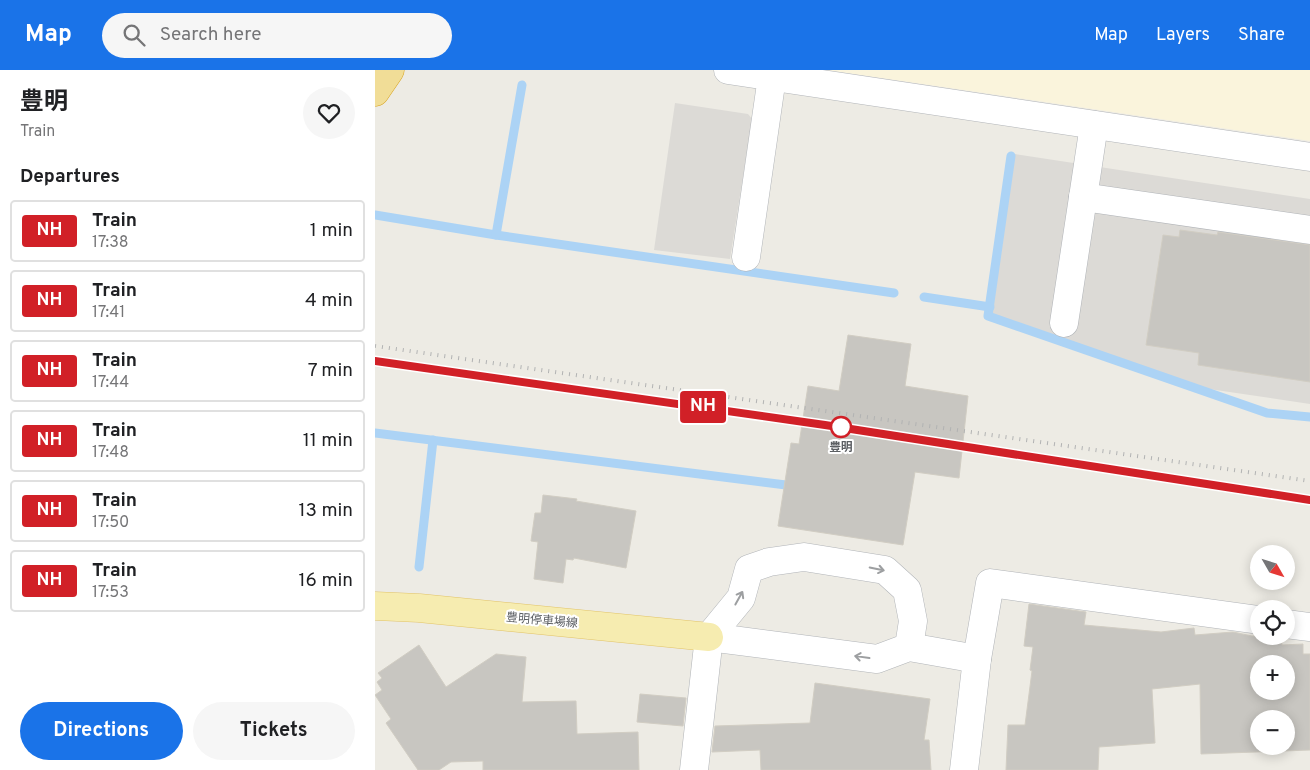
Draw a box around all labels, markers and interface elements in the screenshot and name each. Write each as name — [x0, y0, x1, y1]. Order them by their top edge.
search box — [102, 13, 452, 58]
text: Map — [25, 20, 72, 50]
icon: search — [120, 21, 148, 49]
text: Search here — [160, 23, 261, 47]
text: Map — [1094, 24, 1128, 47]
text: Layers — [1156, 24, 1210, 47]
text: Share — [1238, 24, 1285, 47]
button: heart — [303, 87, 355, 139]
text: 豊明 — [20, 88, 68, 118]
text: Train — [20, 122, 55, 142]
text: Departures — [20, 165, 120, 189]
text: Train — [92, 209, 137, 233]
text: NH — [37, 219, 62, 242]
text: 1 min — [310, 219, 353, 243]
text: 17:38 — [92, 233, 129, 253]
text: Train — [92, 279, 137, 303]
text: NH — [37, 289, 62, 312]
text: 4 min — [305, 289, 353, 313]
text: 17:41 — [92, 303, 125, 323]
text: Train — [92, 349, 137, 373]
text: NH — [37, 359, 62, 382]
text: 7 min — [308, 359, 353, 383]
text: 17:44 — [92, 373, 129, 393]
line badge: NH — [681, 391, 725, 423]
text: NH — [690, 395, 716, 418]
marker: 豊明 — [830, 416, 852, 438]
text: Train — [92, 419, 137, 443]
text: NH — [37, 429, 62, 452]
text: 11 min — [303, 429, 353, 453]
place label: 豊明 — [829, 440, 853, 456]
text: 17:48 — [92, 443, 129, 463]
text: Train — [92, 489, 137, 513]
text: NH — [37, 499, 62, 522]
text: 13 min — [298, 499, 353, 523]
text: 17:50 — [92, 513, 129, 533]
north arrow — [1250, 545, 1295, 590]
map controls — [1250, 545, 1295, 755]
text: Train — [92, 559, 137, 583]
one-way arrow — [869, 565, 885, 575]
text: NH — [37, 569, 62, 592]
text: 16 min — [298, 569, 353, 593]
text: 17:53 — [92, 583, 129, 603]
one-way arrow — [734, 591, 744, 606]
button: locate — [1250, 600, 1295, 645]
street label: 豊明停車場線 — [505, 610, 578, 632]
one-way arrow — [855, 652, 871, 662]
button: + — [1250, 655, 1295, 700]
button: Directions — [20, 702, 183, 760]
button: Tickets — [193, 702, 355, 760]
button: − — [1250, 710, 1295, 755]

